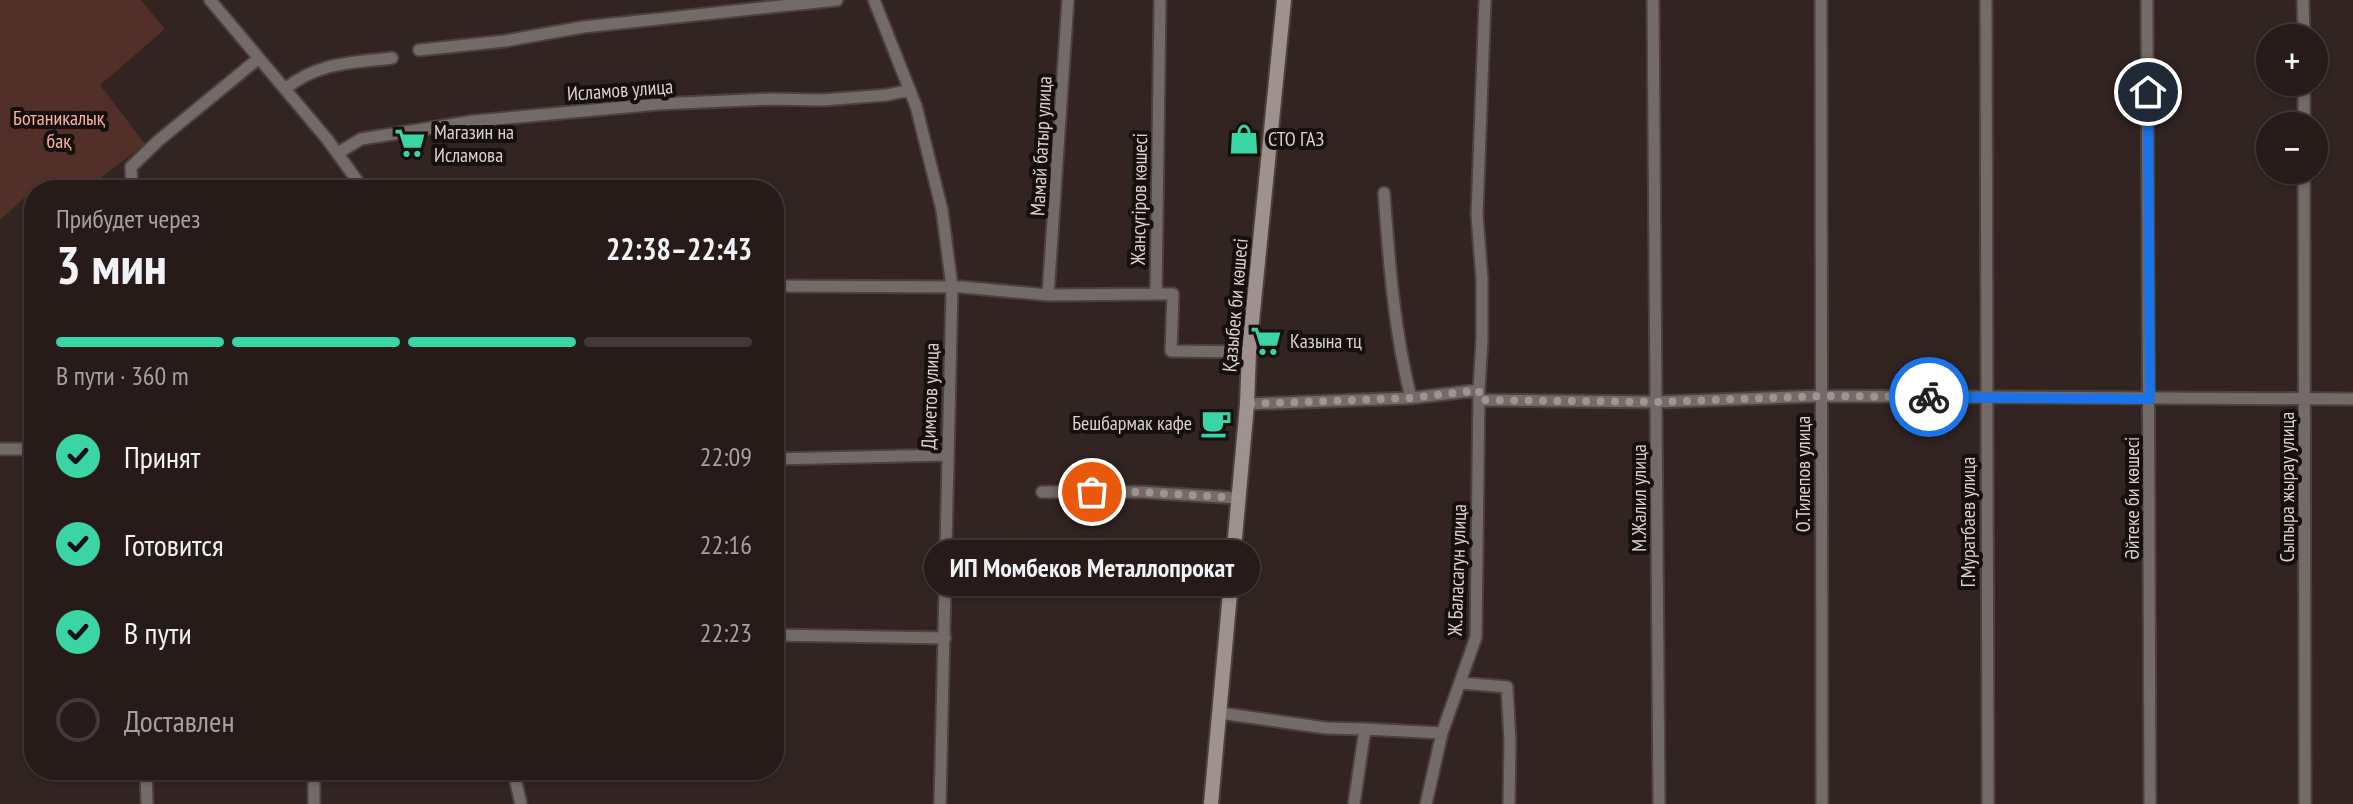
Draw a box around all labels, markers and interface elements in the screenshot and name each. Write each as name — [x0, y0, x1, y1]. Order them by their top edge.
map controls — [2256, 24, 2328, 184]
button: + — [2256, 24, 2328, 96]
pin — [2114, 58, 2182, 126]
icon: home — [2126, 70, 2170, 114]
street label: Исламов улица — [566, 73, 674, 107]
street label: Мамай батыр улица — [1024, 75, 1058, 217]
park label: Ботаникалық бақ — [13, 105, 106, 154]
button: − — [2256, 112, 2328, 184]
place label: Магазин на Исламова — [434, 119, 514, 168]
shop icon: СТО ГАЗ — [1227, 122, 1261, 156]
supermarket icon: Магазин на Исламова — [393, 126, 427, 160]
place label: СТО ГАЗ — [1268, 126, 1324, 152]
street label: Жансүгіров көшесі — [1125, 133, 1153, 266]
text: Прибудет через — [56, 202, 200, 235]
text: 22:38–22:43 — [606, 229, 752, 268]
text: 3 мин — [56, 231, 167, 298]
street label: Қазыбек би көшесі — [1216, 237, 1254, 373]
supermarket icon: Казына тц — [1249, 324, 1283, 358]
place label: Казына тц — [1290, 328, 1362, 354]
street label: Диметов улица — [915, 342, 945, 450]
courier — [1889, 357, 1969, 437]
text: В пути · 360 m — [56, 359, 189, 392]
icon: bike — [1907, 375, 1951, 419]
cafe icon: Бешбармак кафе — [1199, 406, 1233, 440]
place label: Бешбармак кафе — [1072, 410, 1192, 436]
street label: Сыпыра жырау улица — [2274, 412, 2300, 562]
street label: О.Тилепов улица — [1790, 416, 1816, 532]
icon: check — [56, 434, 100, 478]
text: Принят — [124, 437, 200, 476]
street label: Әйтеке би көшесі — [2119, 437, 2145, 559]
text: 22:09 — [700, 440, 752, 473]
street label: М.Жалил улица — [1626, 444, 1652, 552]
street label: Г.Муратбаев улица — [1955, 457, 1981, 587]
pin — [1058, 458, 1126, 526]
icon: bag — [1070, 470, 1114, 514]
street label: Ж.Баласагун улица — [1442, 504, 1472, 637]
icon: check — [56, 522, 100, 566]
text: Готовится — [124, 525, 224, 564]
text: 22:16 — [700, 528, 752, 561]
callout: ИП Момбеков Металлопрокат — [924, 540, 1260, 596]
text: ИП Момбеков Металлопрокат — [950, 551, 1234, 584]
icon: check — [56, 610, 100, 654]
text: В пути — [124, 613, 192, 652]
text: 22:23 — [700, 616, 752, 649]
text: Доставлен — [124, 701, 234, 740]

